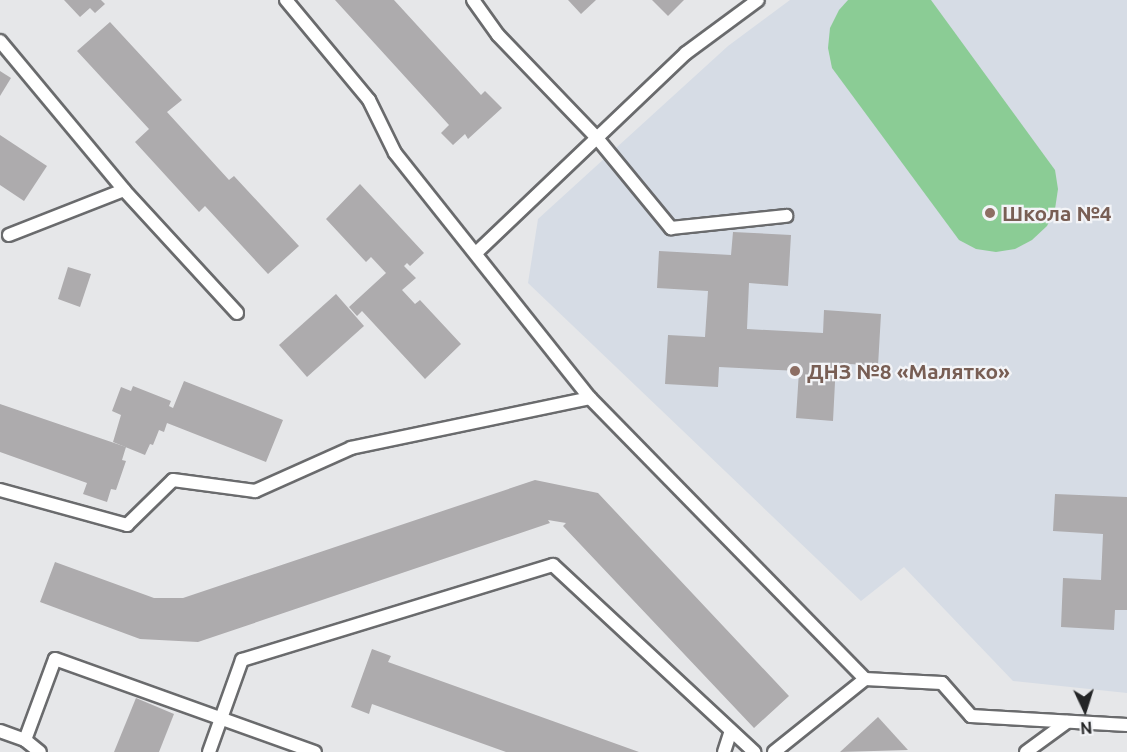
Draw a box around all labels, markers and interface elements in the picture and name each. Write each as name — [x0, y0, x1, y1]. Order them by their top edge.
place label: Школа №4 — [1002, 200, 1112, 226]
marker: Школа №4 — [983, 206, 997, 220]
place label: ДНЗ №8 «Малятко» — [807, 358, 1010, 384]
marker: ДНЗ №8 «Малятко» — [788, 364, 802, 378]
north arrow — [1055, 680, 1115, 740]
text: N — [1080, 719, 1093, 737]

